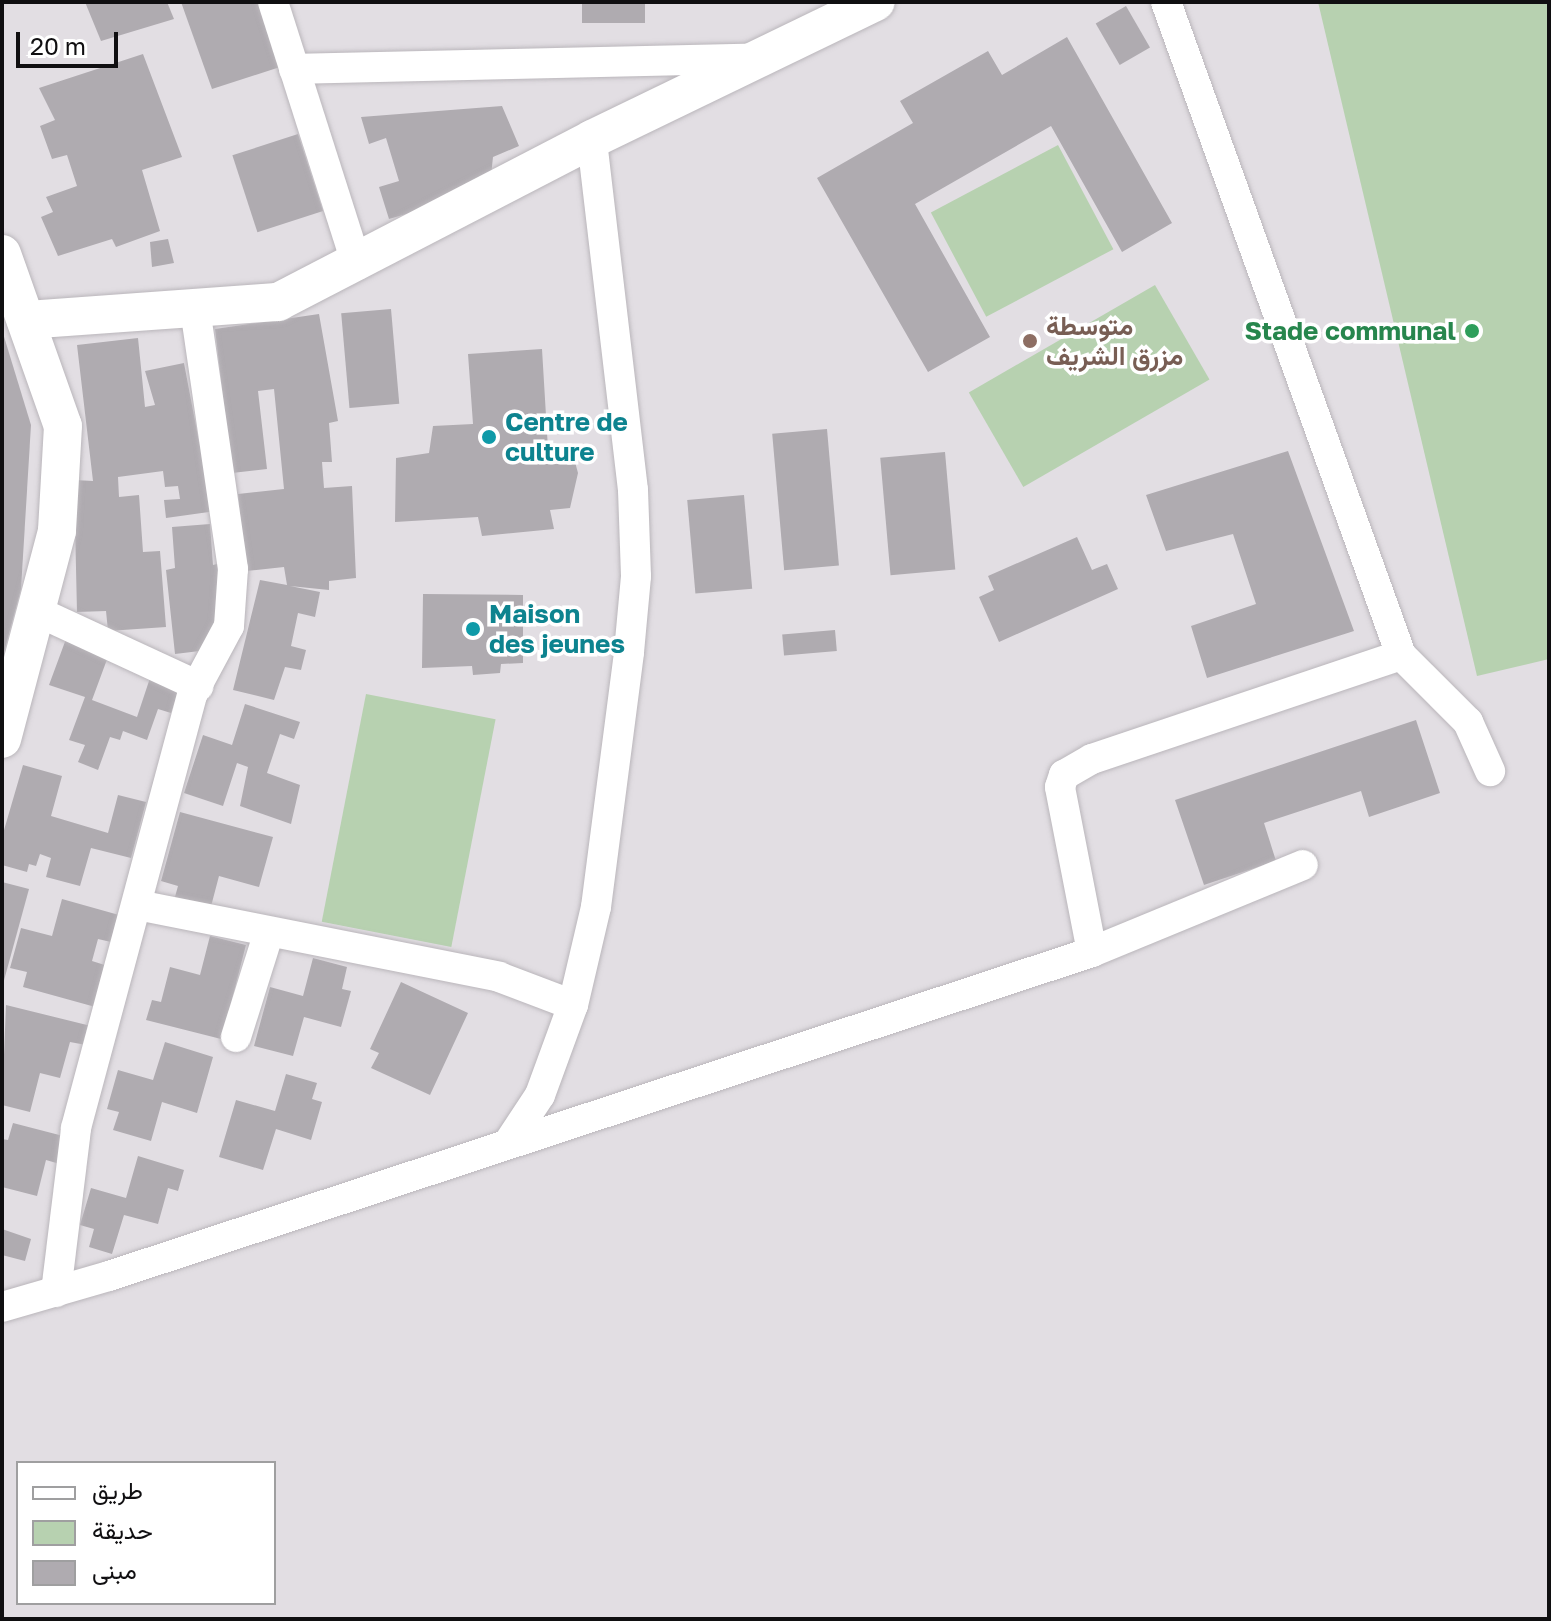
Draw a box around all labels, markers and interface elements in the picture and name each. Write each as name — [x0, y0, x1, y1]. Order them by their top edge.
scale bar — [20, 16, 122, 66]
text: 20 m — [30, 31, 86, 60]
place label: متوسطة مزرق الشريف — [1046, 310, 1183, 372]
place label: Stade communal — [1244, 315, 1456, 347]
marker: Stade communal — [1463, 322, 1481, 340]
marker: متوسطة مزرق الشريف — [1021, 332, 1039, 350]
place label: Centre de culture — [505, 406, 628, 468]
marker: Centre de culture — [480, 428, 498, 446]
place label: Maison des jeunes — [489, 598, 625, 660]
marker: Maison des jeunes — [464, 620, 482, 638]
legend — [16, 1461, 276, 1605]
text: طريق — [92, 1475, 143, 1504]
text: حديقة — [92, 1515, 153, 1544]
text: مبنى — [92, 1555, 137, 1584]

